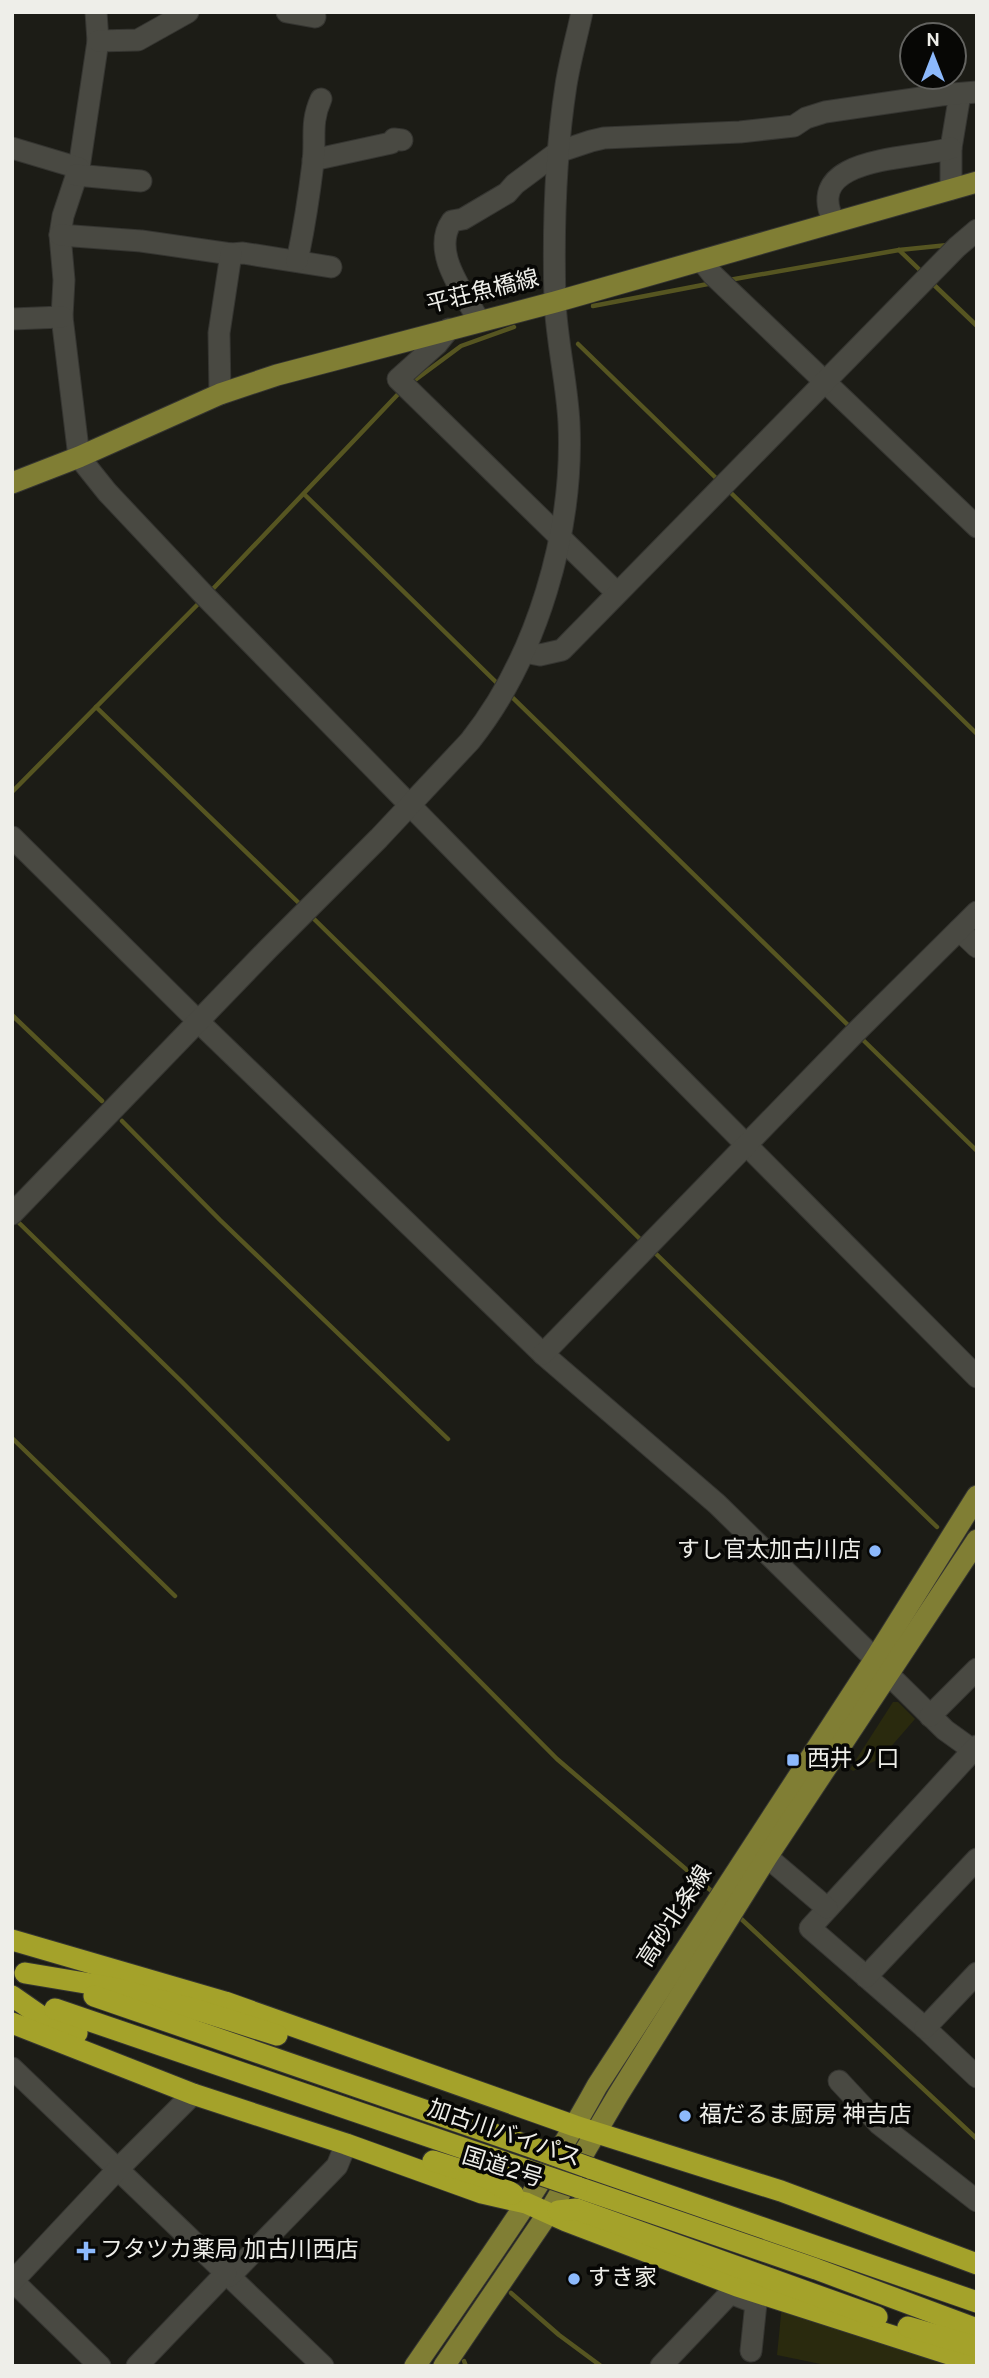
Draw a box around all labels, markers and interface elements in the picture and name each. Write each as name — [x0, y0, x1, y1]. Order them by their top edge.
north arrow — [898, 21, 968, 91]
text: N — [926, 29, 940, 53]
street label: 平荘魚橋線 — [424, 265, 542, 321]
place label: すし官太加古川店 — [677, 1537, 861, 1566]
marker: すし官太加古川店 — [867, 1543, 883, 1559]
place label: 西井ノ口 — [807, 1746, 899, 1775]
marker: 西井ノ口 — [785, 1752, 801, 1768]
street label: 高砂北条線 — [633, 1861, 719, 1973]
street label: 加古川バイパス — [423, 2095, 585, 2175]
place label: 福だるま厨房 神吉店 — [699, 2102, 911, 2131]
marker: 福だるま厨房 神吉店 — [677, 2108, 693, 2124]
street label: 国道2号 — [458, 2143, 546, 2195]
place label: フタツカ薬局 加古川西店 — [100, 2237, 358, 2266]
marker: フタツカ薬局 加古川西店 — [78, 2243, 94, 2259]
place label: すき家 — [588, 2265, 657, 2294]
marker: すき家 — [566, 2271, 582, 2287]

